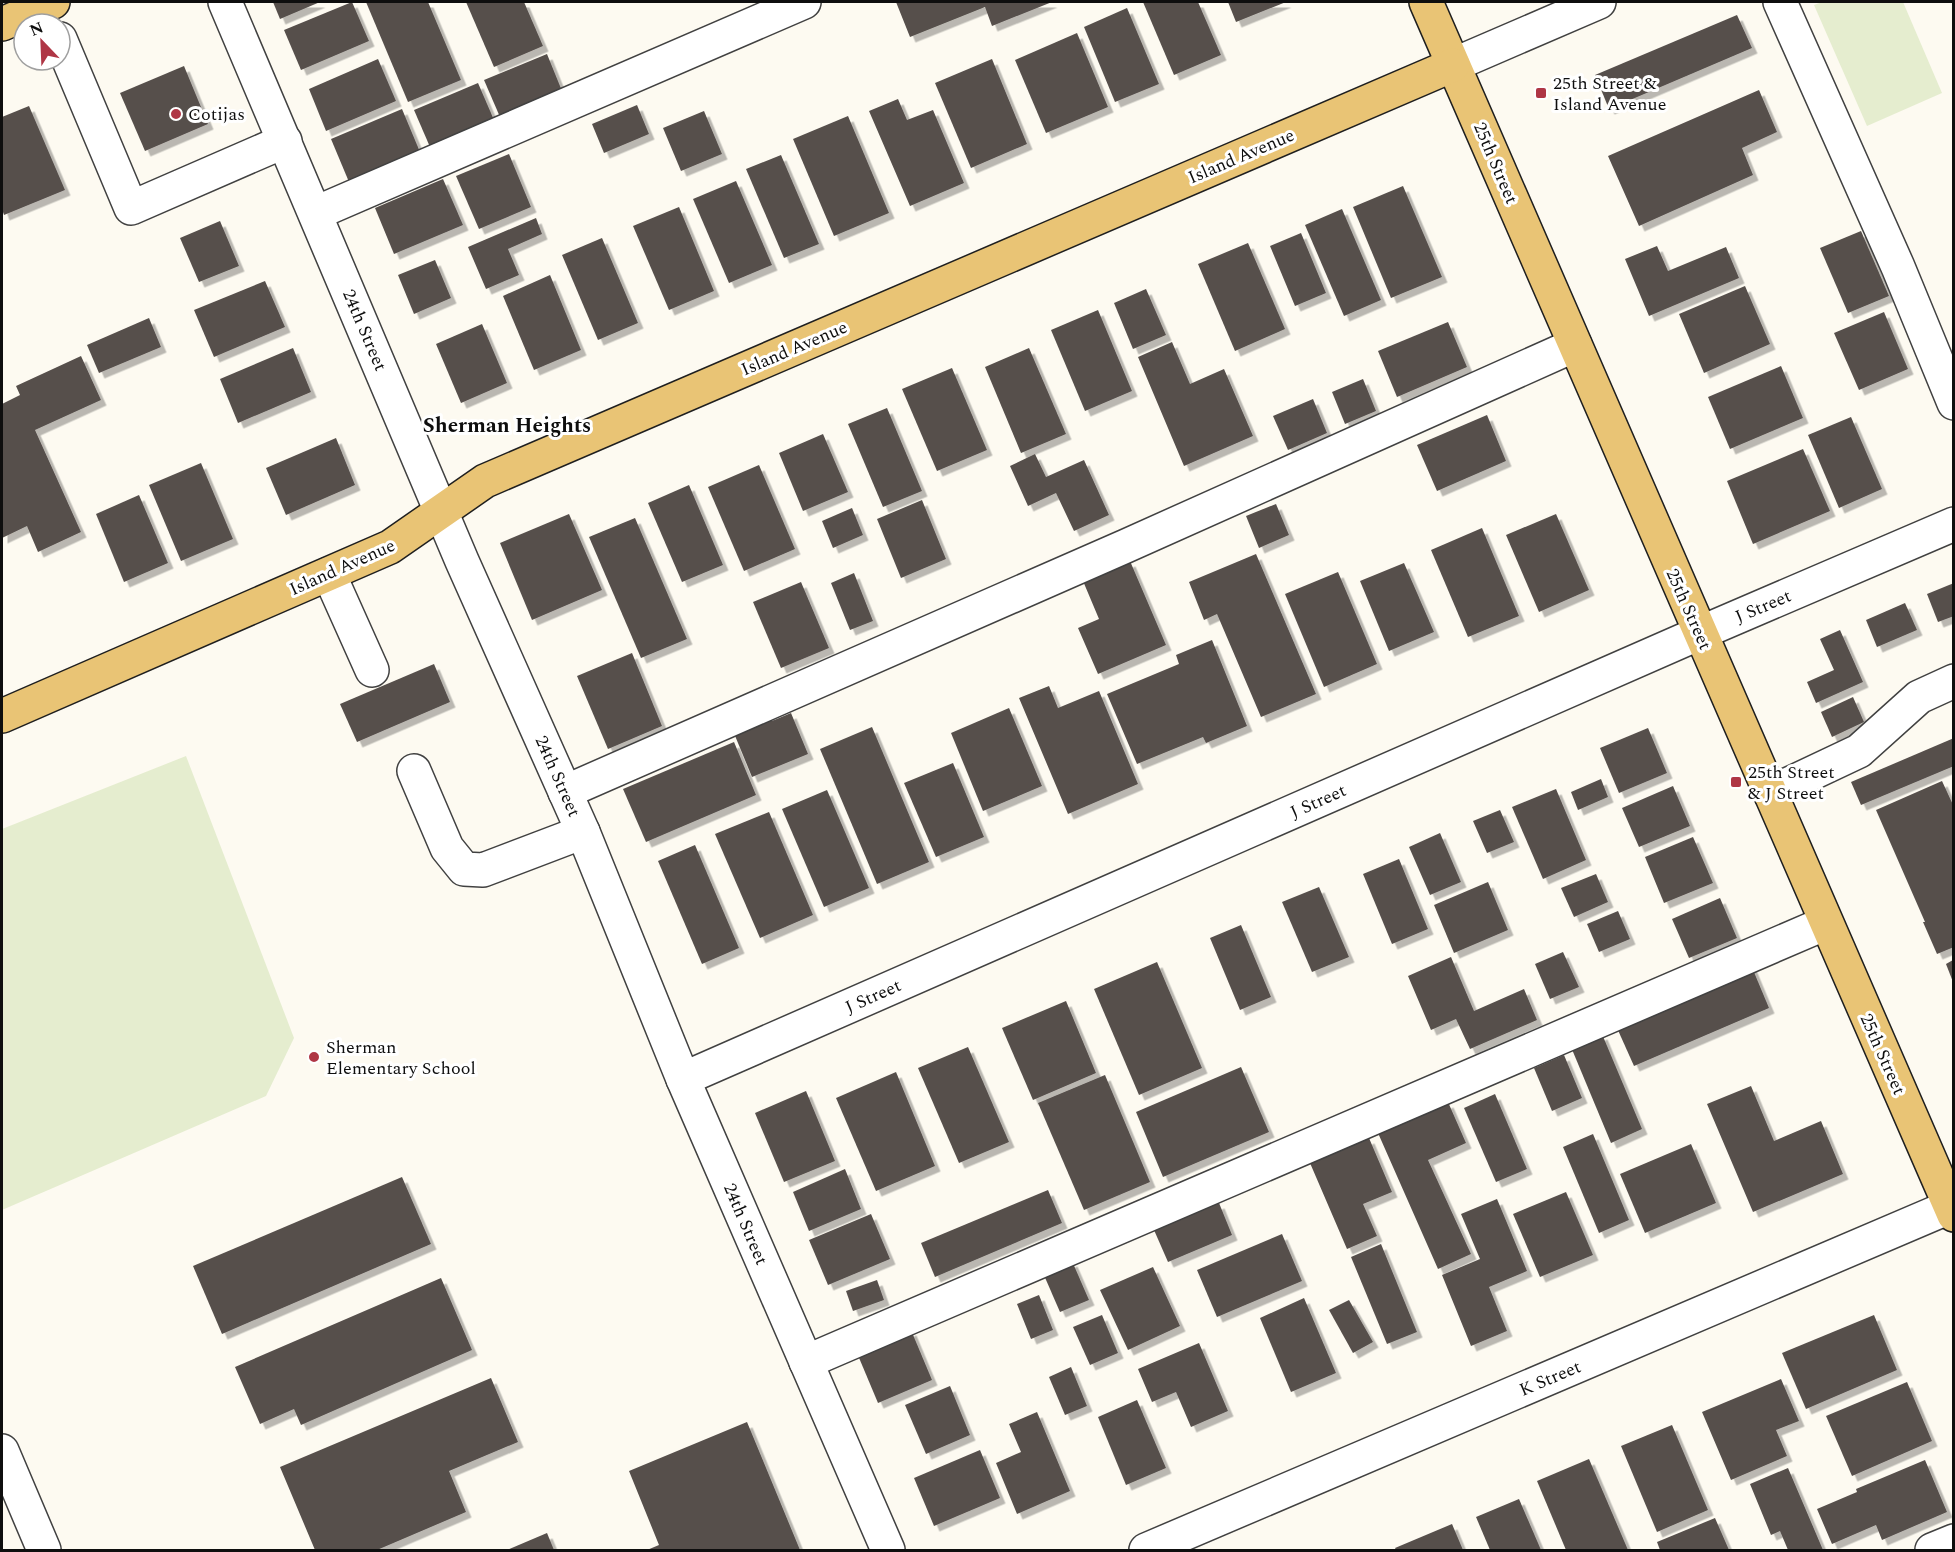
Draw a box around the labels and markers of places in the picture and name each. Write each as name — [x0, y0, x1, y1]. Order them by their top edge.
place label: 25th Street & Island Avenue — [1553, 70, 1666, 118]
marker: 25th Street & Island Avenue — [1534, 86, 1548, 100]
place label: Cotijas — [188, 101, 245, 128]
marker: Cotijas — [169, 107, 183, 121]
place label: 25th Street & J Street — [1748, 759, 1835, 807]
marker: 25th Street & J Street — [1729, 775, 1743, 789]
place label: Sherman Elementary School — [326, 1034, 476, 1082]
marker: Sherman Elementary School — [307, 1050, 321, 1064]

